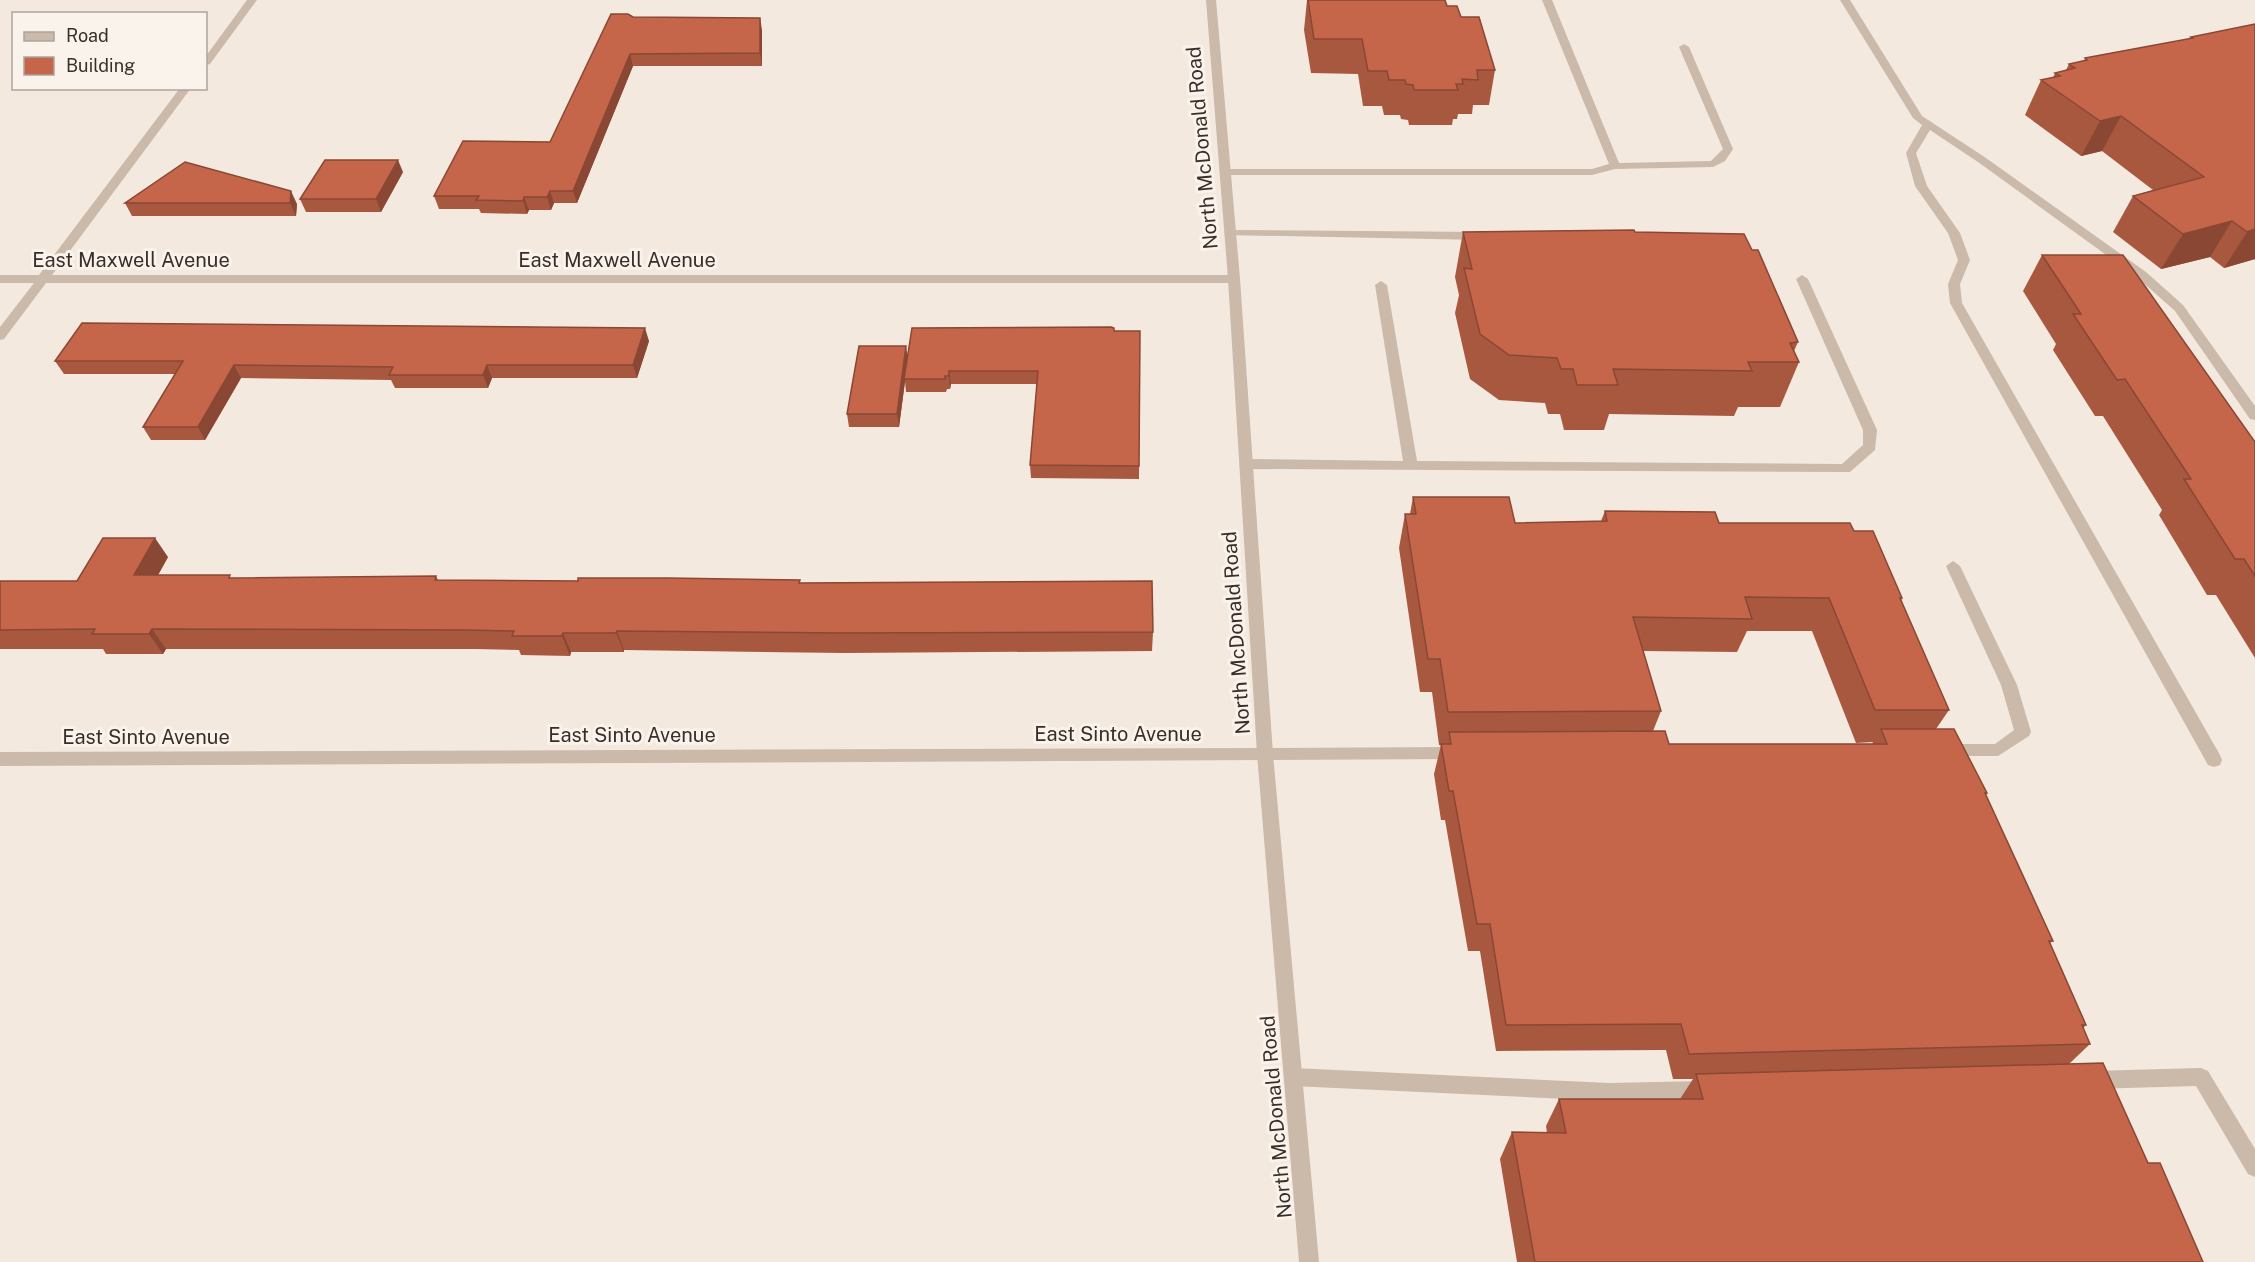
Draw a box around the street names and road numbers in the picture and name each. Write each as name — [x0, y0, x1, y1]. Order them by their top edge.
street label: North McDonald Road — [1181, 45, 1223, 251]
street label: East Maxwell Avenue — [32, 248, 230, 272]
street label: East Maxwell Avenue — [518, 248, 716, 272]
street label: North McDonald Road — [1217, 531, 1255, 735]
street label: East Sinto Avenue — [1034, 722, 1202, 746]
street label: East Sinto Avenue — [548, 723, 716, 747]
street label: East Sinto Avenue — [62, 725, 230, 749]
street label: North McDonald Road — [1255, 1014, 1297, 1220]

